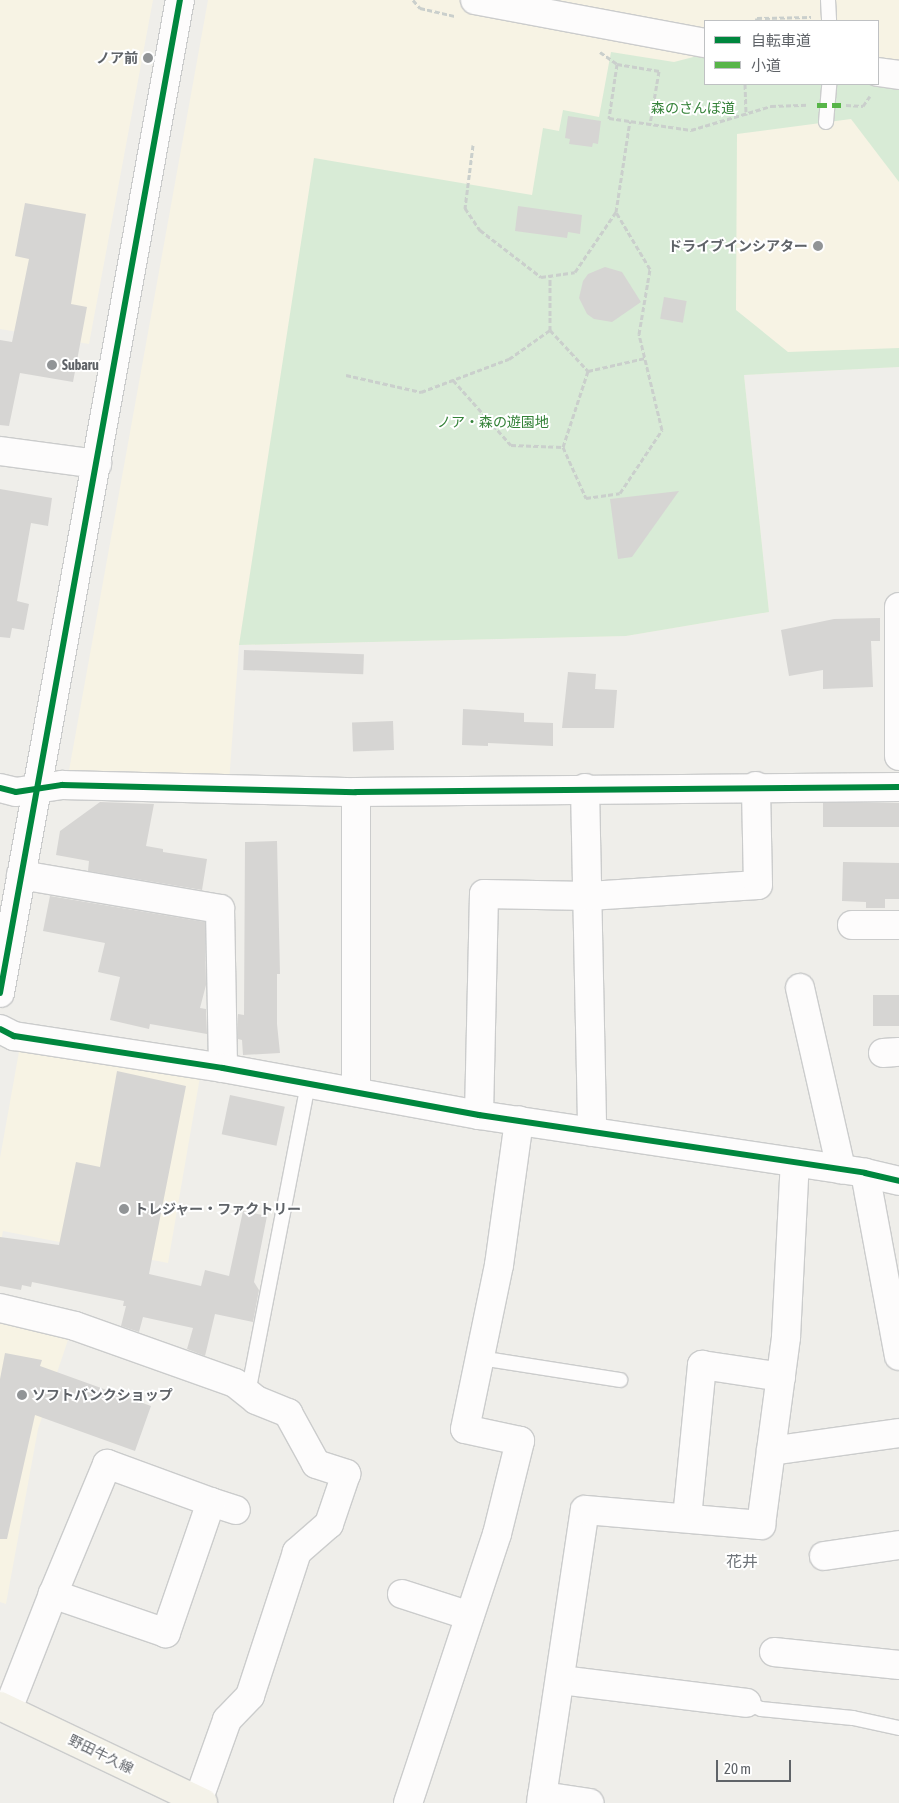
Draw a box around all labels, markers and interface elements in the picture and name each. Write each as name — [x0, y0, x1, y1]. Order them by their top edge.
legend — [704, 20, 879, 85]
text: 自転車道 — [751, 32, 811, 49]
place label: ノア前 — [96, 50, 138, 66]
marker: ノア前 — [142, 52, 154, 64]
text: 小道 — [751, 57, 781, 74]
park label: 森のさんぽ道 — [651, 100, 735, 116]
place label: ドライブインシアター — [668, 238, 808, 254]
marker: ドライブインシアター — [812, 240, 824, 252]
place label: Subaru — [62, 357, 99, 373]
marker: Subaru — [46, 359, 58, 371]
park label: ノア・森の遊園地 — [437, 414, 549, 430]
place label: トレジャー・ファクトリー — [134, 1201, 302, 1217]
marker: トレジャー・ファクトリー — [118, 1203, 130, 1215]
place label: ソフトバンクショップ — [32, 1387, 172, 1403]
marker: ソフトバンクショップ — [16, 1389, 28, 1401]
district label: 花井 — [726, 1551, 758, 1571]
street label: 野田牛久線 — [66, 1731, 136, 1777]
scale bar — [719, 1750, 794, 1782]
text: 20 m — [724, 1760, 751, 1777]

